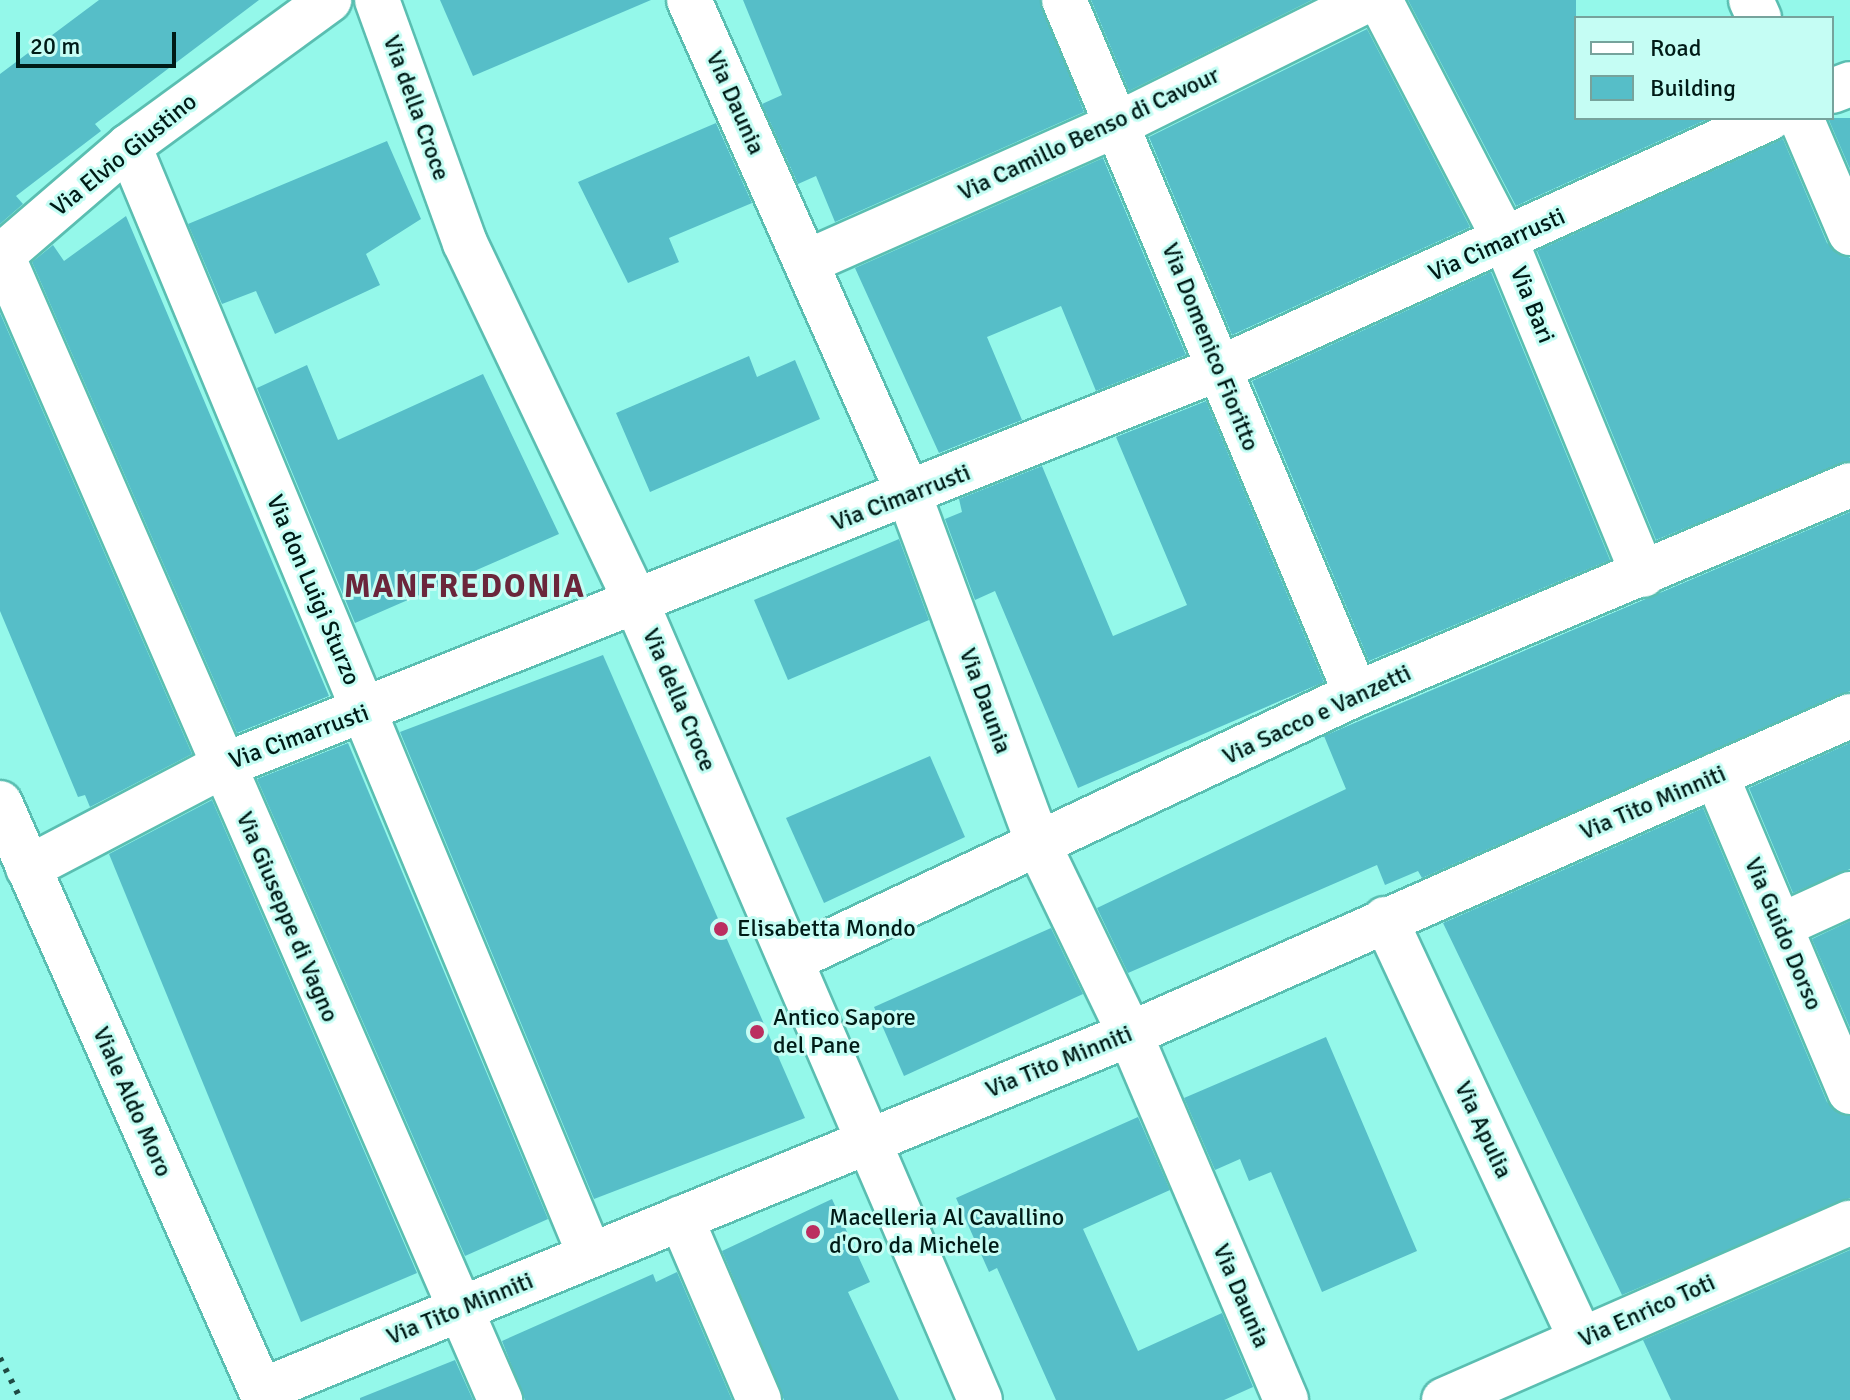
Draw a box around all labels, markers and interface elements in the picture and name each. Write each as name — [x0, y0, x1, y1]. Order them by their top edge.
scale bar — [20, 16, 180, 66]
legend — [1574, 16, 1834, 120]
text: 20 m — [30, 31, 80, 61]
street label: Via della Croce — [376, 31, 456, 185]
text: Road — [1650, 33, 1701, 63]
street label: Via Daunia — [699, 47, 771, 159]
street label: Via Camillo Benso di Cavour — [954, 61, 1224, 207]
text: Building — [1650, 73, 1736, 103]
street label: Via Elvio Giustino — [45, 87, 203, 223]
street label: Via Cimarrusti — [1424, 202, 1570, 288]
street label: Via Domenico Fioritto — [1155, 239, 1265, 455]
street label: Via Bari — [1504, 262, 1560, 348]
street label: Via Cimarrusti — [827, 458, 975, 538]
street label: Via don Luigi Sturzo — [260, 491, 366, 689]
district label: MANFREDONIA — [344, 568, 586, 606]
street label: Via della Croce — [636, 624, 722, 776]
street label: Via Daunia — [953, 644, 1017, 758]
street label: Via Sacco e Vanzetti — [1218, 659, 1416, 771]
street label: Via Cimarrusti — [225, 698, 373, 776]
street label: Via Tito Minniti — [1576, 759, 1730, 847]
street label: Via Giuseppe di Vagno — [230, 808, 344, 1026]
street label: Via Guido Dorso — [1738, 853, 1828, 1015]
place label: Elisabetta Mondo — [737, 915, 916, 943]
marker: Elisabetta Mondo — [712, 920, 730, 938]
place label: Antico Sapore del Pane — [773, 1004, 916, 1060]
street label: Via Tito Minniti — [982, 1020, 1136, 1104]
street label: Viale Aldo Moro — [86, 1023, 178, 1181]
marker: Antico Sapore del Pane — [748, 1023, 766, 1041]
street label: Via Apulia — [1448, 1077, 1518, 1183]
place label: Macelleria Al Cavallino d'Oro da Michele — [829, 1204, 1064, 1260]
marker: Macelleria Al Cavallino d'Oro da Michele — [804, 1223, 822, 1241]
street label: Via Daunia — [1206, 1240, 1276, 1352]
street label: Via Tito Minniti — [383, 1267, 537, 1351]
street label: Via Enrico Toti — [1574, 1268, 1720, 1354]

